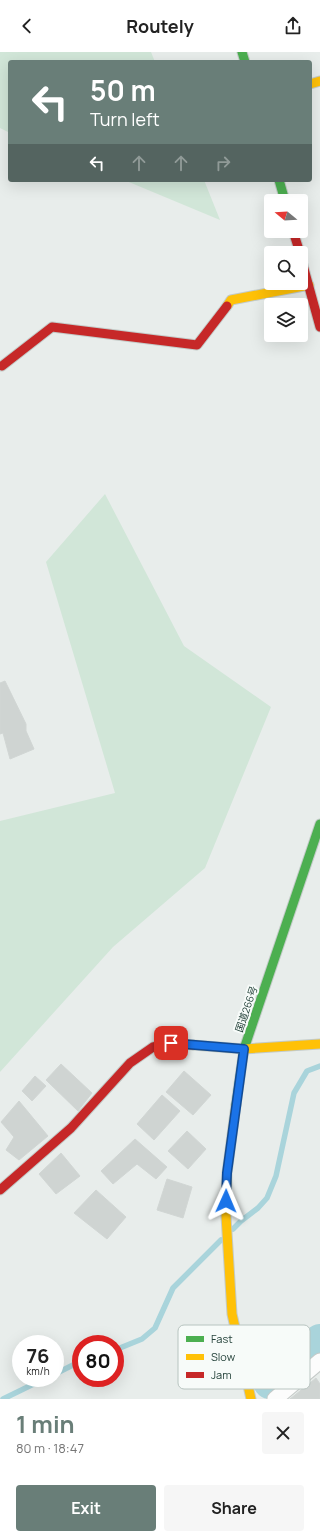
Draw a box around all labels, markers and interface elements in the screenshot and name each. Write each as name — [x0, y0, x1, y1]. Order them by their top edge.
text: Routely — [126, 14, 194, 38]
icon: back — [16, 15, 38, 37]
icon: share — [282, 15, 304, 37]
text: 50 m — [90, 71, 156, 109]
icon: left — [24, 76, 76, 128]
text: Turn left — [90, 107, 160, 131]
icon: left — [86, 152, 108, 174]
icon: ahead — [128, 152, 150, 174]
icon: ahead — [170, 152, 192, 174]
icon: right — [212, 152, 234, 174]
north arrow — [264, 194, 308, 238]
map controls — [264, 194, 308, 342]
button: search — [264, 246, 308, 290]
button: layers — [264, 298, 308, 342]
street label: 国道266号 — [232, 984, 260, 1034]
pin — [154, 1026, 188, 1060]
icon: arrive — [160, 1032, 182, 1054]
position arrow — [205, 1180, 247, 1222]
legend — [178, 1325, 310, 1389]
text: Fast — [211, 1331, 233, 1346]
speed limit sign: 80 — [72, 1335, 124, 1387]
text: 76 — [26, 1342, 50, 1369]
text: Slow — [211, 1349, 236, 1364]
text: km/h — [26, 1364, 50, 1378]
text: Jam — [211, 1367, 232, 1382]
text: 1 min — [16, 1407, 75, 1440]
button: close — [262, 1412, 304, 1454]
text: 80 m · 18:47 — [16, 1439, 84, 1457]
button: Exit — [16, 1485, 156, 1531]
button: Share — [164, 1485, 304, 1531]

